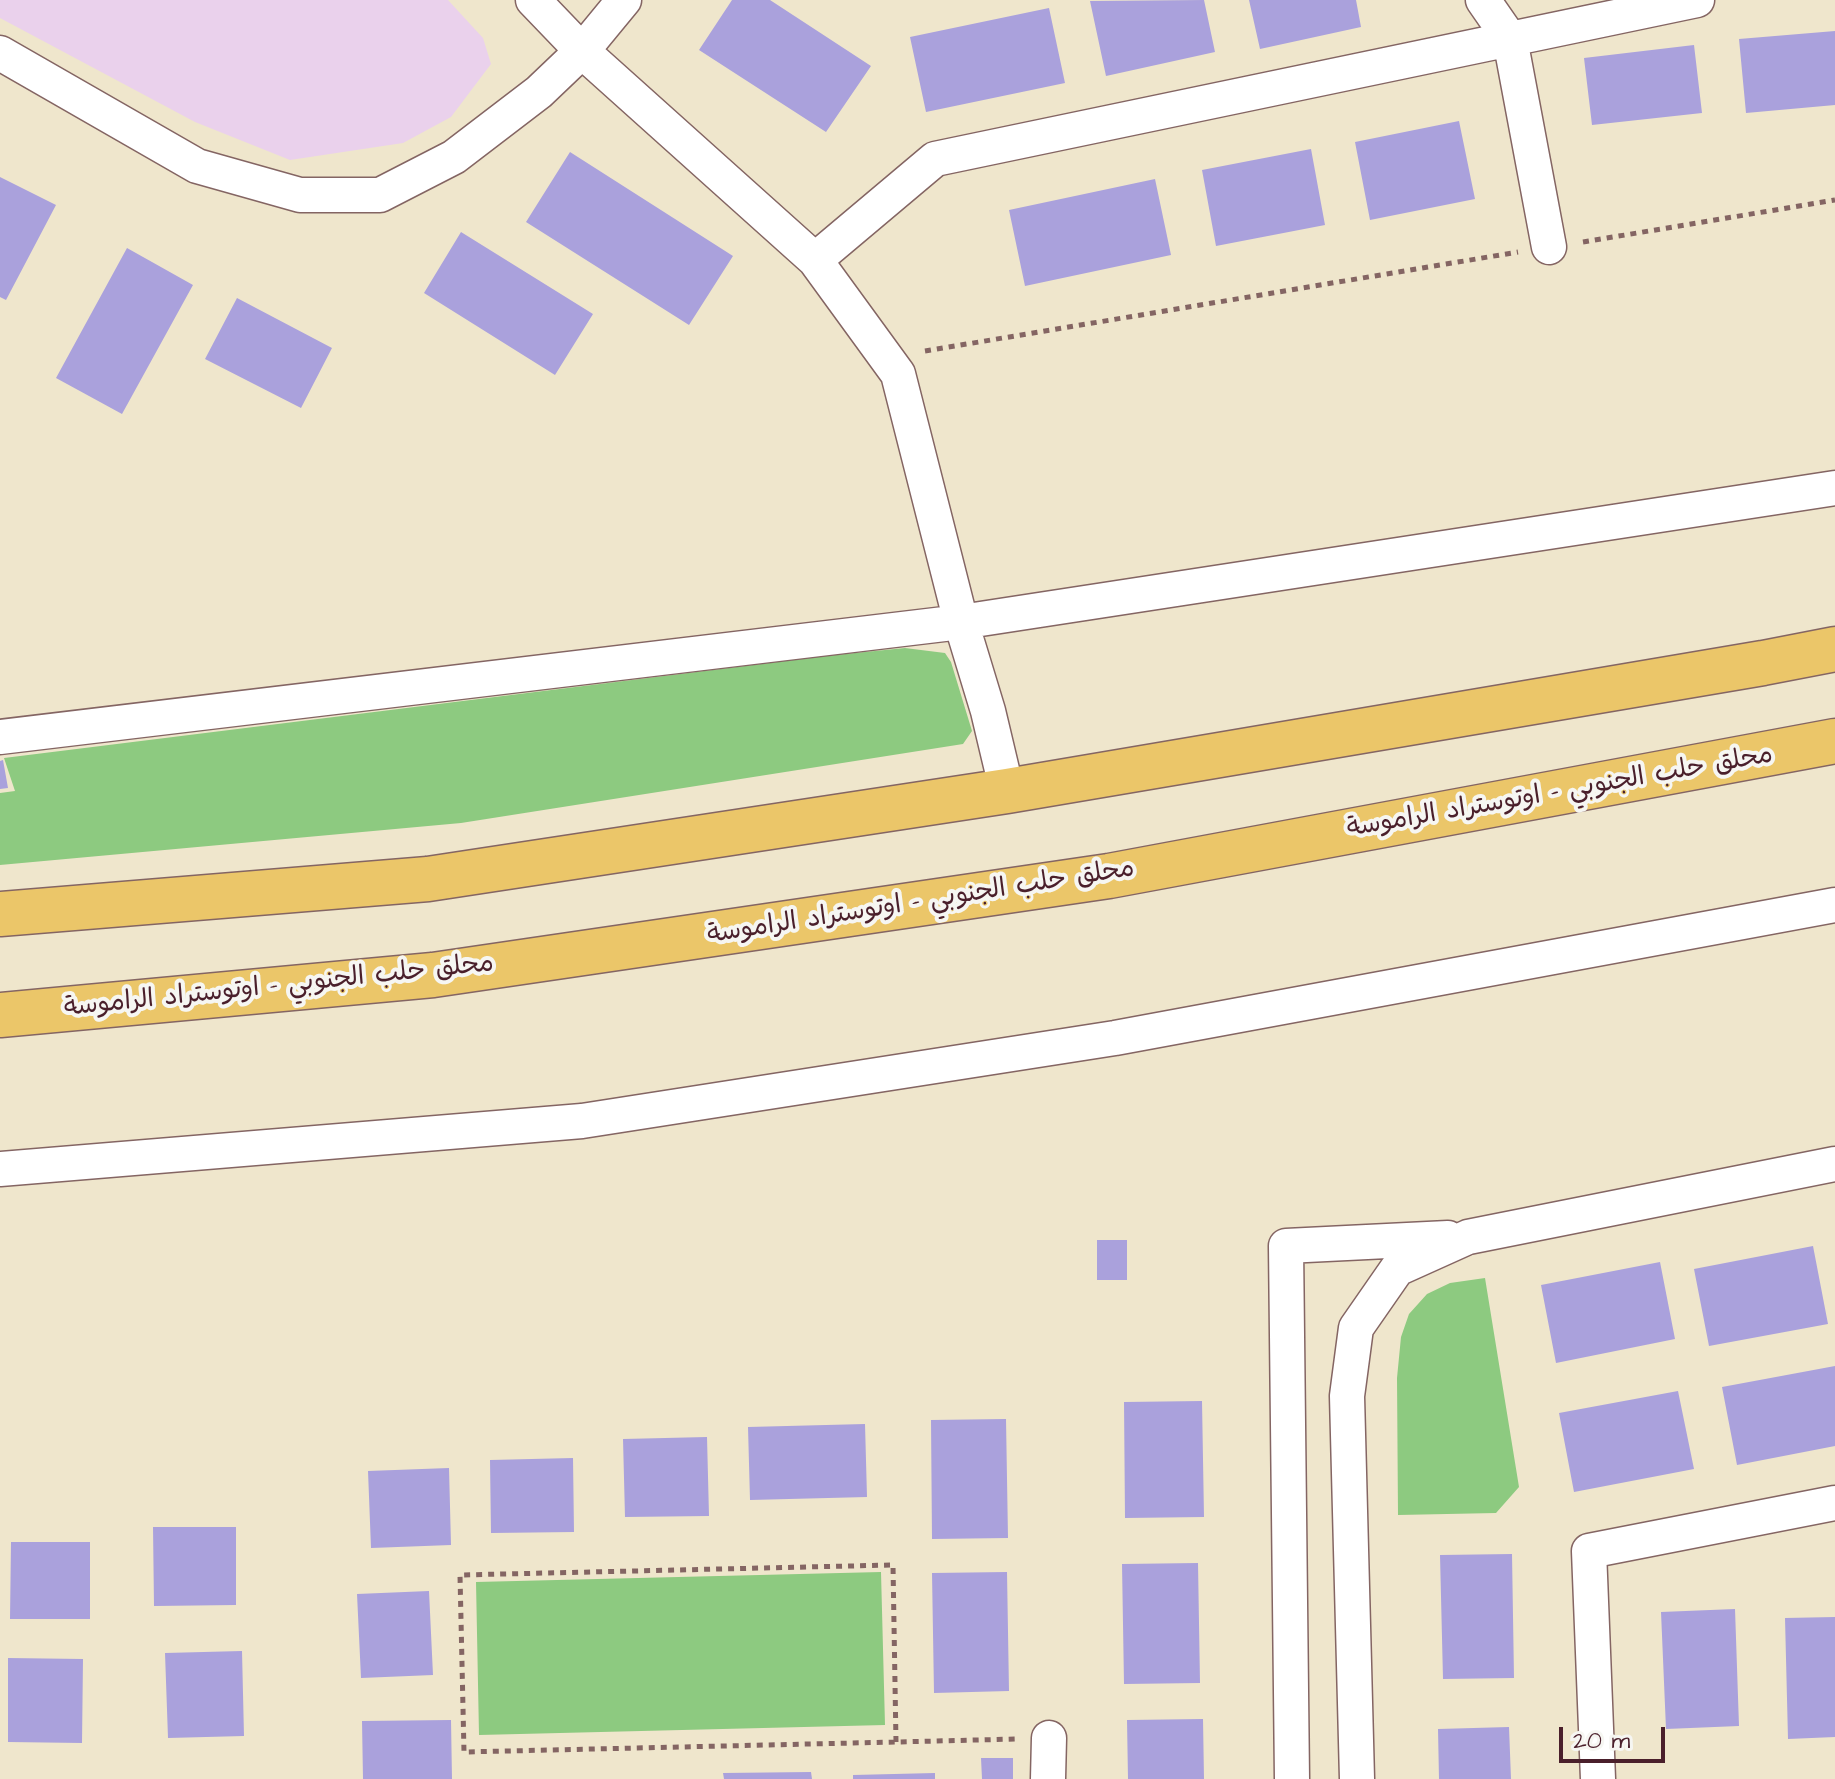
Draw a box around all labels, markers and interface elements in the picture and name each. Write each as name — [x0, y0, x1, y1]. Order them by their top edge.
street label: محلق حلب الجنوبي - اوتوستراد الراموسة — [1345, 740, 1775, 846]
street label: محلق حلب الجنوبي - اوتوستراد الراموسة — [705, 854, 1137, 952]
street label: محلق حلب الجنوبي - اوتوستراد الراموسة — [63, 949, 495, 1025]
scale bar — [1563, 1711, 1669, 1761]
text: 20 m — [1573, 1724, 1630, 1758]

